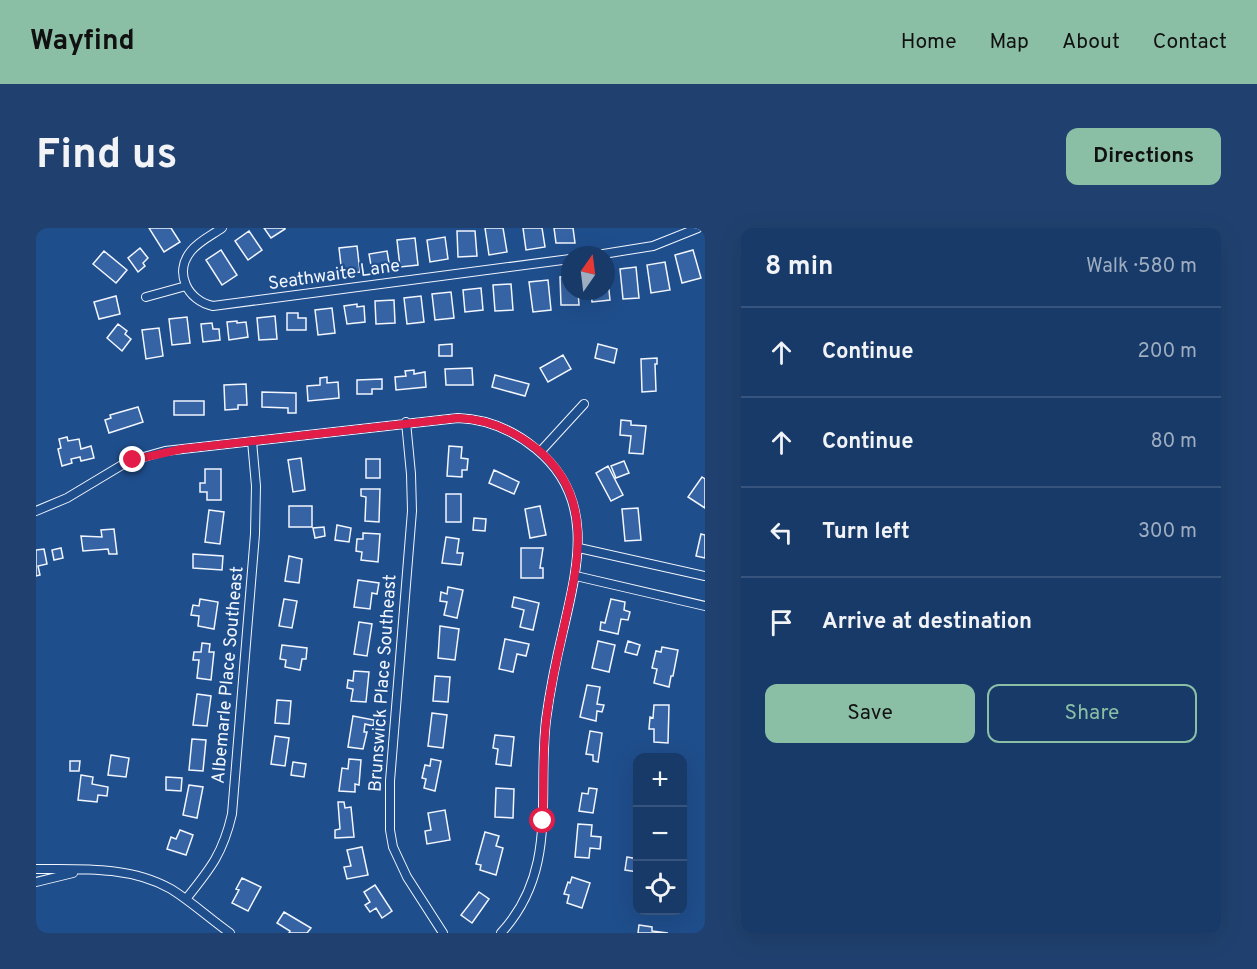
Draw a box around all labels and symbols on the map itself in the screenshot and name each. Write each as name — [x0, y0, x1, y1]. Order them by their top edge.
north arrow — [561, 246, 615, 300]
street label: Seathwaite Lane — [267, 255, 402, 296]
route end — [119, 446, 145, 472]
street label: Albemarle Place Southeast — [208, 565, 249, 785]
street label: Brunswick Place Southeast — [364, 574, 403, 793]
route start — [529, 807, 555, 833]

